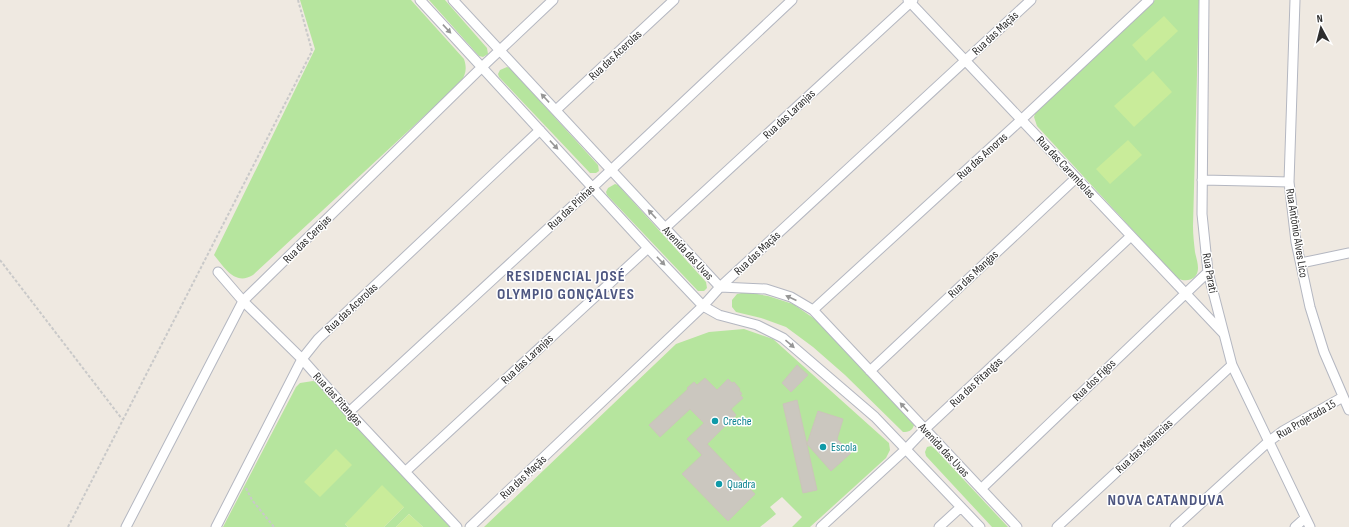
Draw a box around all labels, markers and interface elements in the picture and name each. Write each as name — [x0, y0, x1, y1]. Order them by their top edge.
street label: Rua das Maçãs — [969, 8, 1022, 59]
north arrow — [1301, 8, 1341, 48]
text: N — [1316, 12, 1324, 25]
one-way arrow — [442, 24, 451, 34]
street label: Rua das Acerolas — [586, 27, 645, 84]
street label: Rua das Laranjas — [760, 86, 819, 142]
one-way arrow — [541, 94, 550, 103]
street label: Rua das Amoras — [954, 130, 1011, 183]
street label: Rua das Carambolas — [1033, 133, 1098, 202]
one-way arrow — [549, 140, 558, 150]
street label: Rua das Pinhas — [544, 182, 598, 233]
street label: Rua Antônio Alves Lico — [1282, 187, 1311, 279]
one-way arrow — [648, 209, 657, 219]
street label: Rua das Cerejas — [280, 212, 335, 267]
street label: Avenida das Uvas — [658, 222, 716, 283]
street label: Rua das Maçãs — [731, 228, 784, 279]
street label: Rua das Mangas — [945, 247, 1002, 301]
street label: Rua Parati — [1199, 252, 1220, 294]
one-way arrow — [656, 256, 666, 266]
district label: RESIDENCIAL JOSÉ OLYMPIO GONÇALVES — [497, 267, 635, 304]
street label: Rua das Acerolas — [322, 280, 381, 337]
one-way arrow — [785, 295, 796, 301]
street label: Rua das Laranjas — [498, 331, 557, 387]
one-way arrow — [785, 340, 796, 349]
street label: Rua das Pitangas — [947, 354, 1006, 411]
street label: Rua dos Figos — [1070, 356, 1119, 405]
street label: Rua das Pitangas — [310, 369, 366, 429]
street label: Rua Projetada 15 — [1274, 396, 1339, 442]
one-way arrow — [899, 402, 909, 412]
place label: Creche — [723, 414, 752, 429]
marker: Creche — [710, 416, 720, 426]
street label: Rua das Melancias — [1113, 416, 1176, 477]
street label: Avenida das Uvas — [914, 419, 972, 480]
place label: Escola — [831, 440, 857, 455]
marker: Escola — [818, 442, 828, 452]
street label: Rua das Maçãs — [497, 452, 550, 503]
place label: Quadra — [727, 477, 756, 492]
marker: Quadra — [714, 479, 724, 489]
district label: NOVA CATANDUVA — [1107, 491, 1225, 510]

